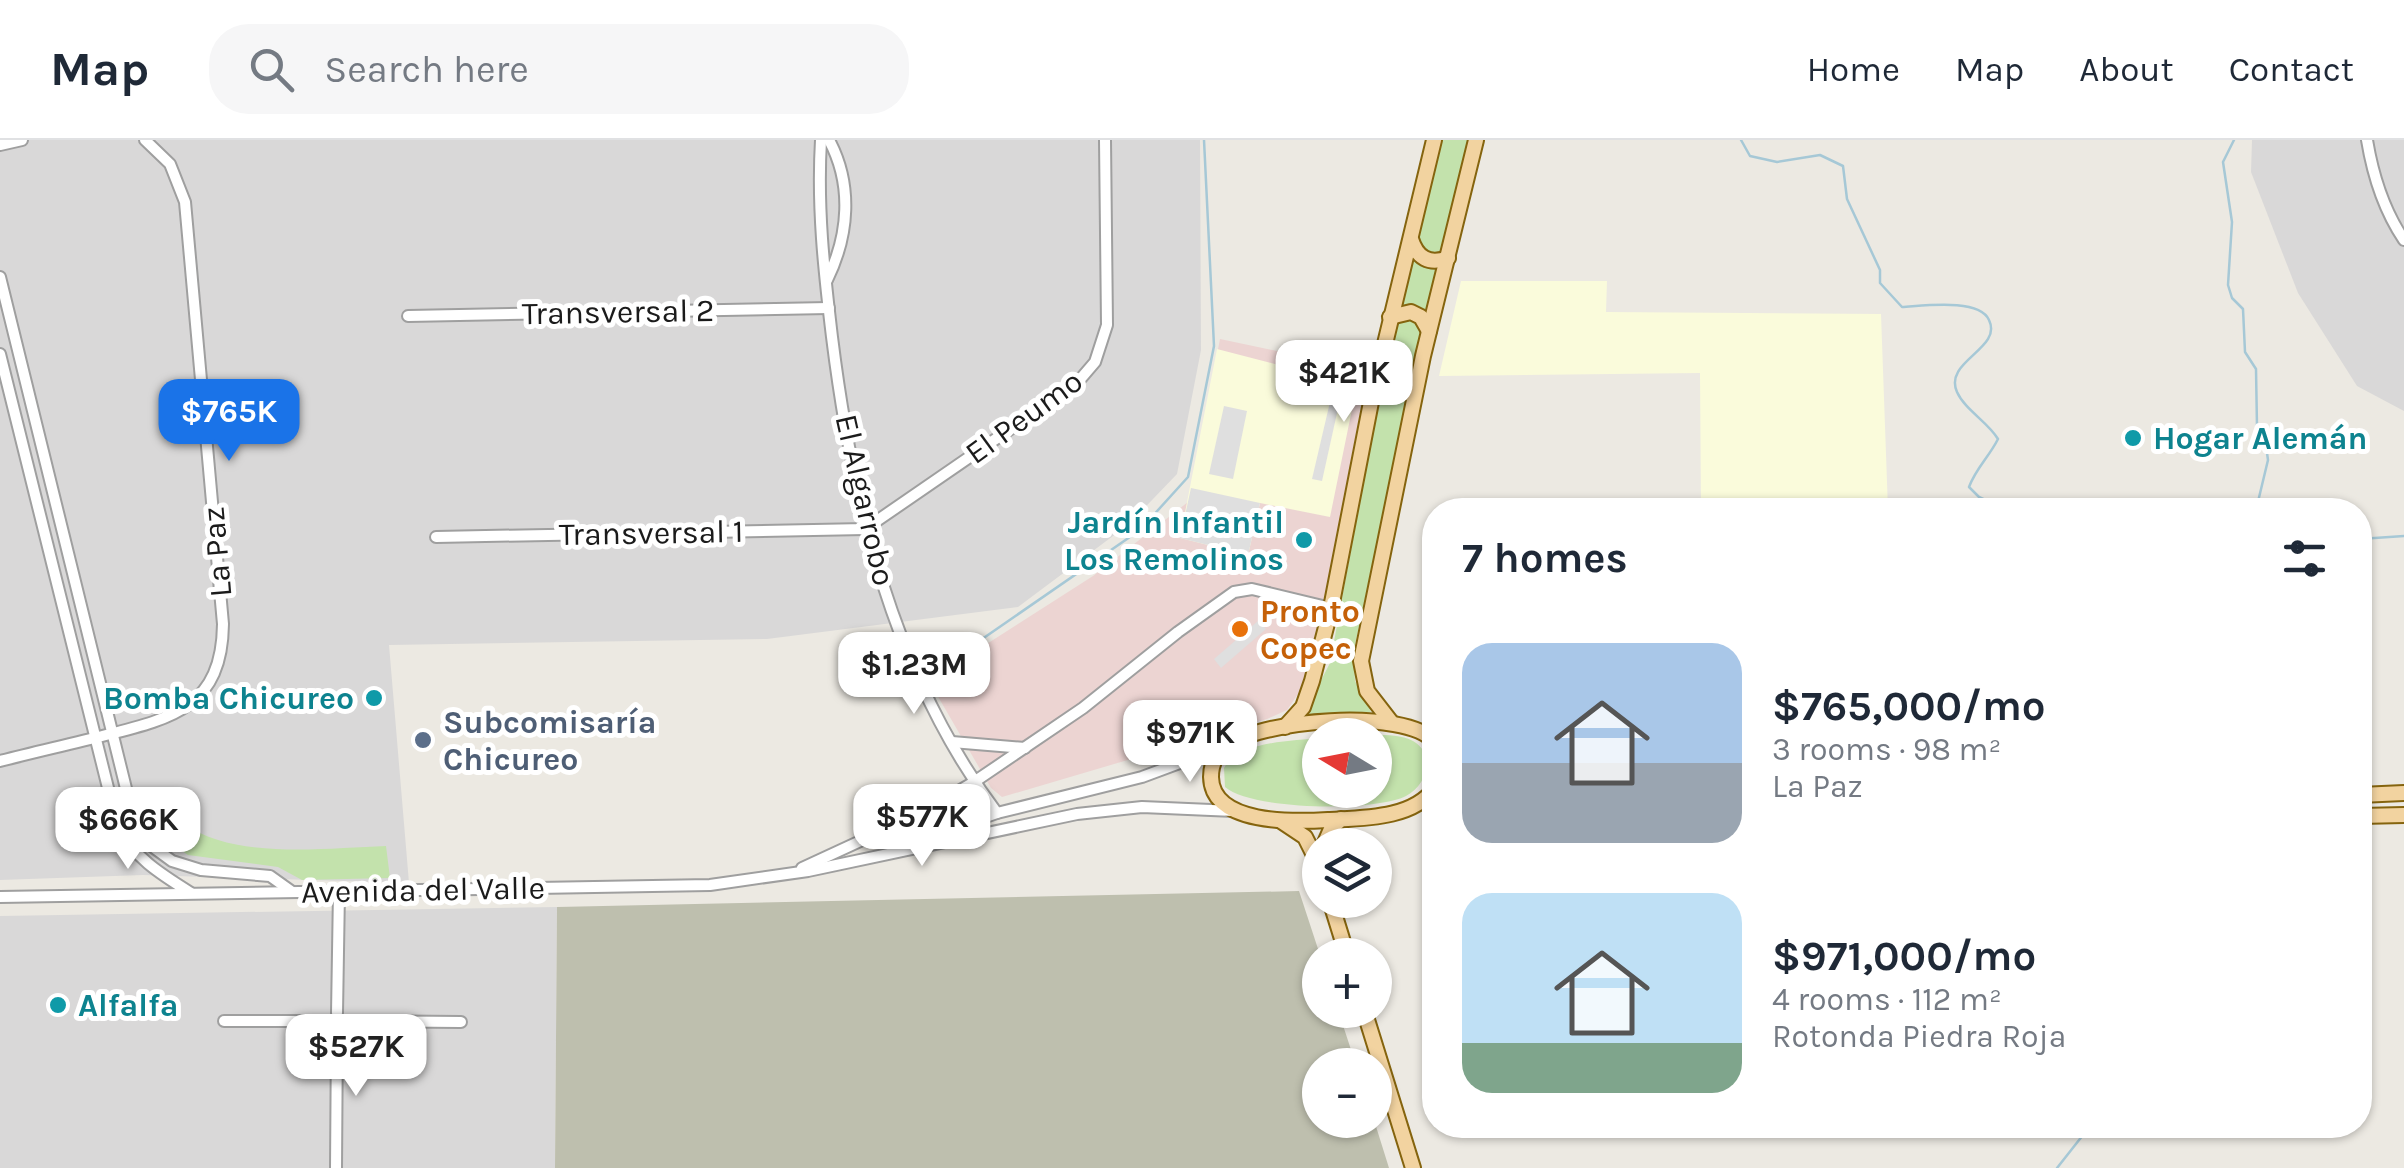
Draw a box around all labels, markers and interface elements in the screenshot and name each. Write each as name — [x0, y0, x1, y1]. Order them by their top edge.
search box — [209, 24, 909, 114]
text: Map — [50, 41, 149, 97]
icon: search — [244, 42, 299, 97]
text: Search here — [324, 47, 529, 92]
text: Home — [1807, 49, 1900, 90]
text: Map — [1955, 49, 2024, 90]
text: About — [2079, 49, 2174, 90]
text: Contact — [2229, 49, 2354, 90]
street label: Transversal 2 — [521, 292, 715, 332]
pin: $421K — [1274, 340, 1414, 425]
text: $421K — [1298, 354, 1390, 391]
street label: El Peumo — [958, 362, 1090, 472]
pin: $765K — [159, 379, 299, 464]
text: $765K — [181, 393, 277, 430]
street label: El Algarrobo — [827, 411, 903, 589]
place label: Hogar Alemán — [2153, 420, 2367, 457]
marker: Hogar Alemán — [2122, 427, 2144, 449]
place label: Jardín Infantil Los Remolinos — [1064, 504, 1284, 578]
street label: La Paz — [195, 505, 239, 599]
street label: Transversal 1 — [558, 513, 744, 553]
marker: Jardín Infantil Los Remolinos — [1293, 529, 1315, 551]
icon: filters — [2277, 531, 2332, 586]
text: 7 homes — [1462, 533, 1628, 583]
place label: Pronto Copec — [1260, 593, 1360, 667]
marker: Pronto Copec — [1229, 618, 1251, 640]
pin: $1.23M — [833, 632, 995, 717]
text: $1.23M — [860, 646, 968, 683]
place label: Bomba Chicureo — [103, 680, 354, 717]
text: $765,000/mo — [1772, 681, 2046, 731]
icon: home — [1542, 683, 1662, 803]
marker: Bomba Chicureo — [363, 687, 385, 709]
pin: $971K — [1120, 700, 1260, 785]
place label: Subcomisaría Chicureo — [443, 704, 656, 778]
text: $971K — [1145, 714, 1235, 751]
north arrow — [1302, 718, 1392, 808]
map controls — [1302, 718, 1392, 1138]
marker: Subcomisaría Chicureo — [412, 729, 434, 751]
text: 3 rooms · 98 m² — [1772, 731, 2001, 768]
text: La Paz — [1772, 768, 1863, 805]
pin: $577K — [852, 784, 992, 869]
pin: $666K — [58, 787, 198, 872]
text: $577K — [875, 798, 969, 835]
text: $666K — [77, 801, 179, 838]
button: layers — [1302, 828, 1392, 918]
street label: Avenida del Valle — [301, 869, 545, 911]
text: $971,000/mo — [1772, 931, 2036, 981]
icon: home — [1542, 933, 1662, 1053]
button: + — [1302, 938, 1392, 1028]
text: 4 rooms · 112 m² — [1772, 981, 2002, 1018]
place label: Alfalfa — [78, 987, 178, 1024]
marker: Alfalfa — [47, 994, 69, 1016]
pin: $527K — [286, 1014, 426, 1099]
text: Rotonda Piedra Roja — [1772, 1018, 2066, 1055]
text: $527K — [308, 1028, 404, 1065]
button: − — [1302, 1048, 1392, 1138]

